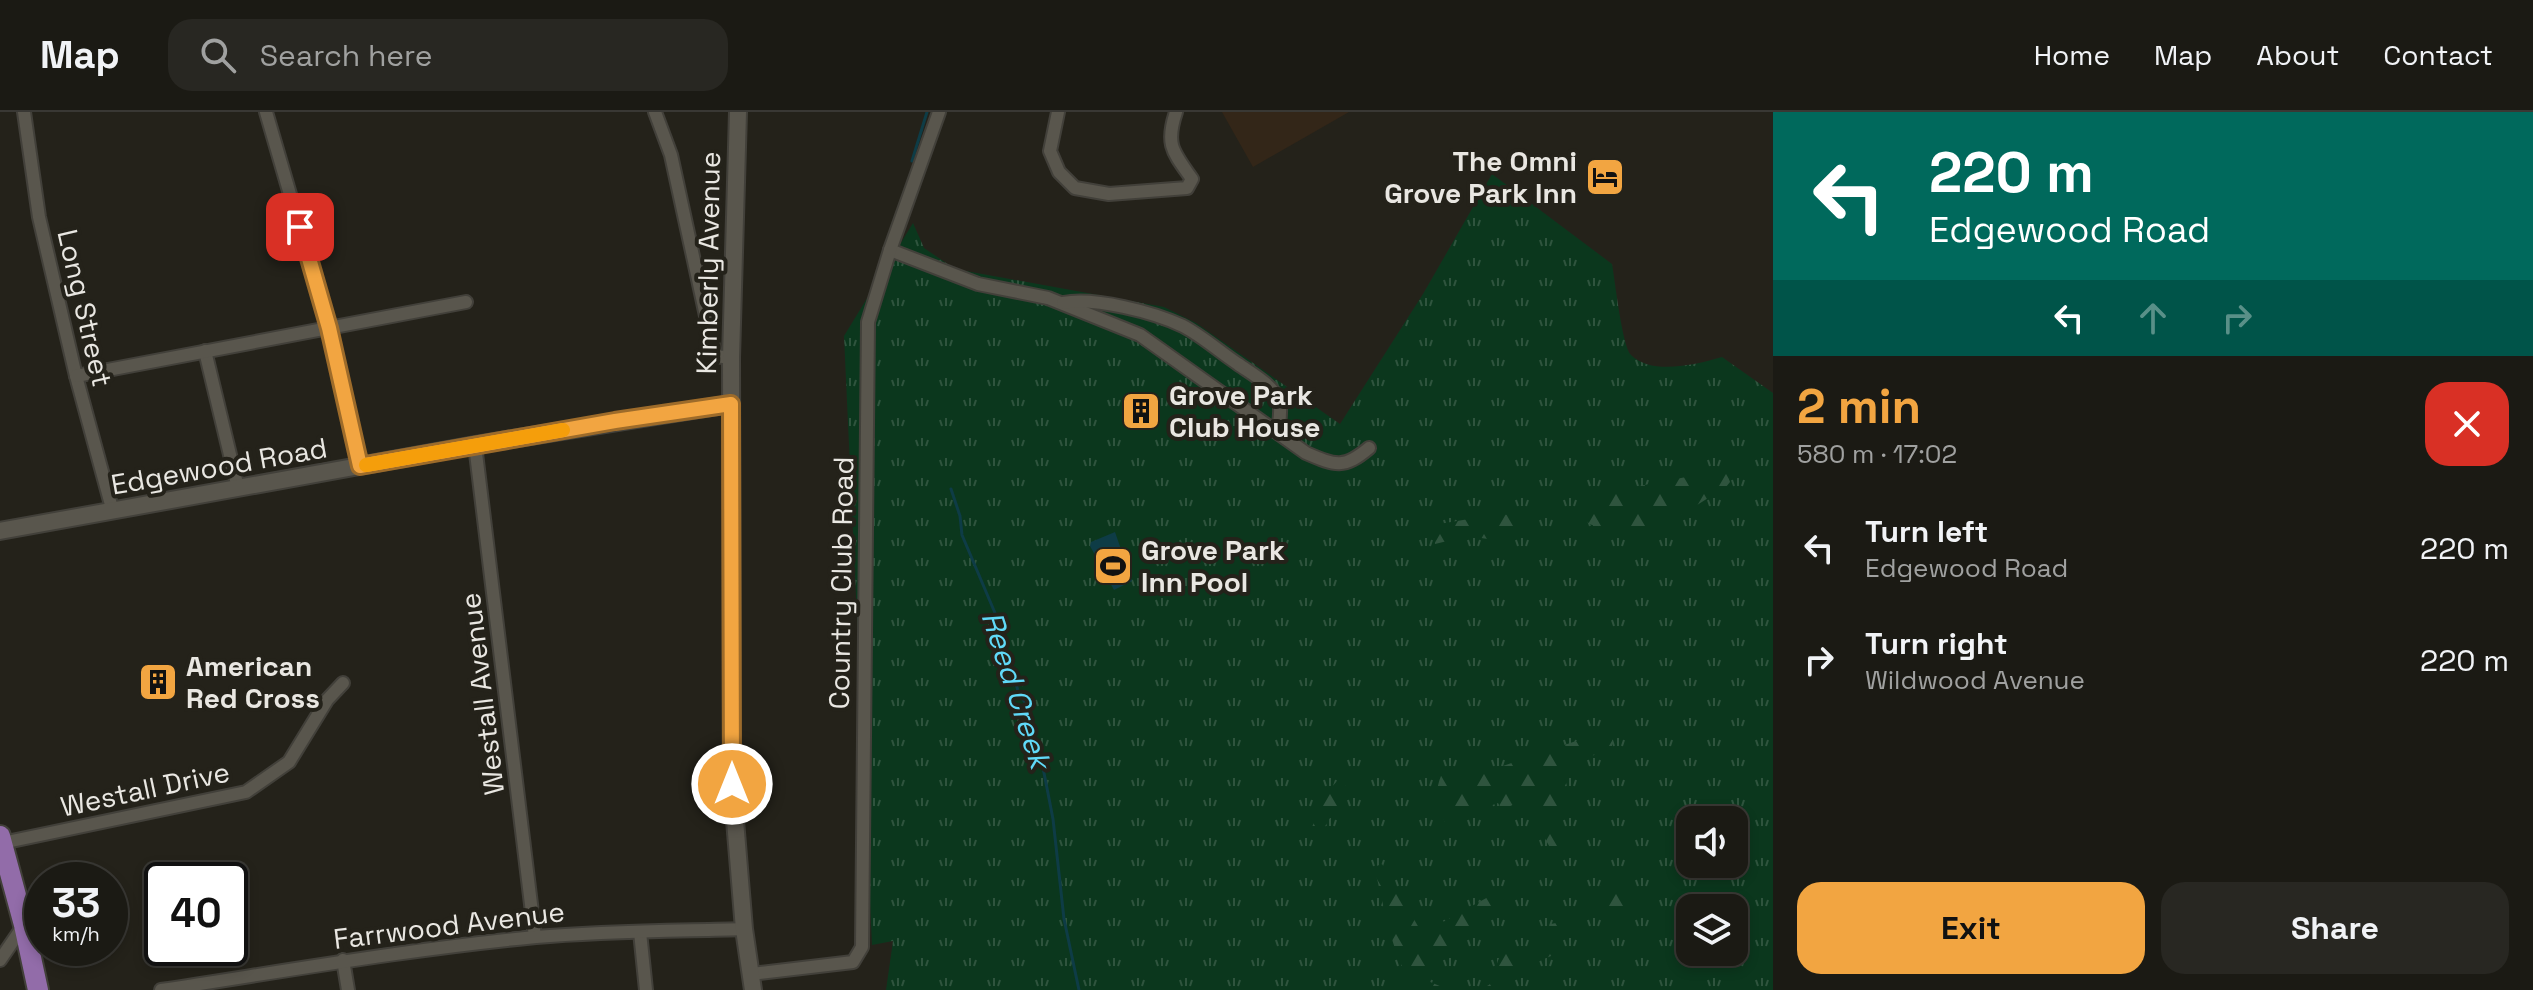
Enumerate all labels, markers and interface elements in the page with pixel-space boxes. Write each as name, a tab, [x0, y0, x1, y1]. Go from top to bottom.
search box	[168, 19, 728, 91]
text: Map	[40, 31, 120, 79]
icon: search	[196, 33, 240, 77]
text: Search here	[260, 36, 433, 75]
text: Home	[2034, 37, 2110, 73]
text: Map	[2154, 37, 2212, 73]
text: About	[2256, 37, 2339, 73]
text: Contact	[2383, 37, 2493, 73]
text: 220 m	[1929, 137, 2094, 208]
place label: The Omni Grove Park Inn	[1384, 143, 1577, 211]
icon: left	[1797, 144, 1901, 248]
street label: Kimberly Avenue	[688, 151, 728, 375]
hotel icon: The Omni Grove Park Inn	[1584, 156, 1626, 198]
pin	[266, 193, 334, 261]
icon: arrive	[278, 205, 322, 249]
text: Edgewood Road	[1929, 207, 2210, 253]
street label: Long Street	[49, 226, 121, 390]
icon: left	[2047, 296, 2091, 340]
icon: ahead	[2131, 296, 2175, 340]
icon: right	[2215, 296, 2259, 340]
text: 2 min	[1797, 376, 1921, 437]
place label: Grove Park Club House	[1169, 377, 1320, 445]
button: close	[2425, 382, 2509, 466]
building icon: Grove Park Club House	[1120, 390, 1162, 432]
street label: Edgewood Road	[108, 429, 330, 503]
text: 580 m · 17:02	[1797, 437, 1957, 471]
street label: Country Club Road	[821, 456, 861, 710]
text: Turn left	[1865, 512, 1988, 551]
icon: left	[1797, 526, 1841, 570]
text: 220 m	[2420, 529, 2509, 568]
place label: Grove Park Inn Pool	[1141, 532, 1285, 600]
sports icon: Grove Park Inn Pool	[1092, 545, 1134, 587]
text: Edgewood Road	[1865, 551, 2068, 585]
street label: Westall Avenue	[452, 591, 512, 797]
water label: Reed Creek	[973, 606, 1061, 776]
text: Turn right	[1865, 624, 2008, 663]
icon: right	[1797, 638, 1841, 682]
text: 220 m	[2420, 641, 2509, 680]
place label: American Red Cross	[186, 648, 320, 716]
building icon: American Red Cross	[137, 661, 179, 703]
text: Wildwood Avenue	[1865, 663, 2085, 697]
position arrow	[690, 742, 774, 826]
street label: Westall Drive	[57, 754, 233, 824]
map controls	[1676, 806, 1748, 966]
button: sound	[1676, 806, 1748, 878]
speed limit sign: 40	[144, 862, 248, 966]
text: 33	[52, 878, 100, 929]
button: Exit	[1797, 882, 2145, 974]
button: Share	[2161, 882, 2509, 974]
street label: Farrwood Avenue	[331, 893, 567, 957]
button: layers	[1676, 894, 1748, 966]
text: km/h	[52, 921, 100, 947]

